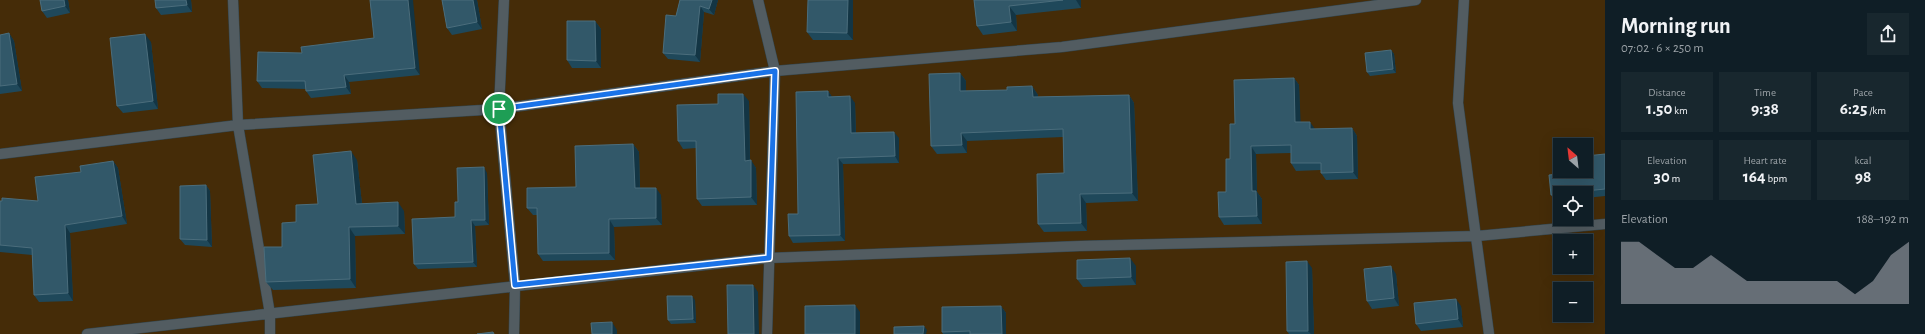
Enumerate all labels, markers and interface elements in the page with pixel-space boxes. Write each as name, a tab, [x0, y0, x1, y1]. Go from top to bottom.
button: share	[1867, 13, 1909, 55]
text: Morning run	[1621, 15, 1731, 37]
text: 07:02 · 6 × 250 m	[1621, 42, 1704, 55]
text: Distance	[1648, 87, 1686, 98]
text: Time	[1754, 87, 1776, 98]
text: Pace	[1853, 87, 1873, 98]
pin	[482, 92, 516, 126]
icon: arrive	[488, 98, 510, 120]
text: 1.50	[1646, 100, 1672, 117]
text: 9:38	[1751, 100, 1779, 117]
text: 6:25	[1840, 100, 1867, 117]
text: km	[1672, 105, 1688, 116]
text: /km	[1867, 105, 1886, 116]
north arrow	[1553, 138, 1593, 178]
map controls	[1553, 138, 1593, 322]
text: Elevation	[1647, 155, 1687, 166]
text: Heart rate	[1743, 155, 1787, 166]
text: kcal	[1855, 155, 1871, 166]
text: 30	[1654, 168, 1670, 185]
text: 164	[1743, 168, 1766, 185]
text: 98	[1855, 168, 1871, 185]
text: m	[1670, 173, 1680, 184]
text: bpm	[1766, 173, 1787, 184]
button: locate	[1553, 186, 1593, 226]
text: Elevation	[1621, 213, 1668, 226]
text: 188–192 m	[1857, 213, 1909, 226]
button: +	[1553, 234, 1593, 274]
button: −	[1553, 282, 1593, 322]

